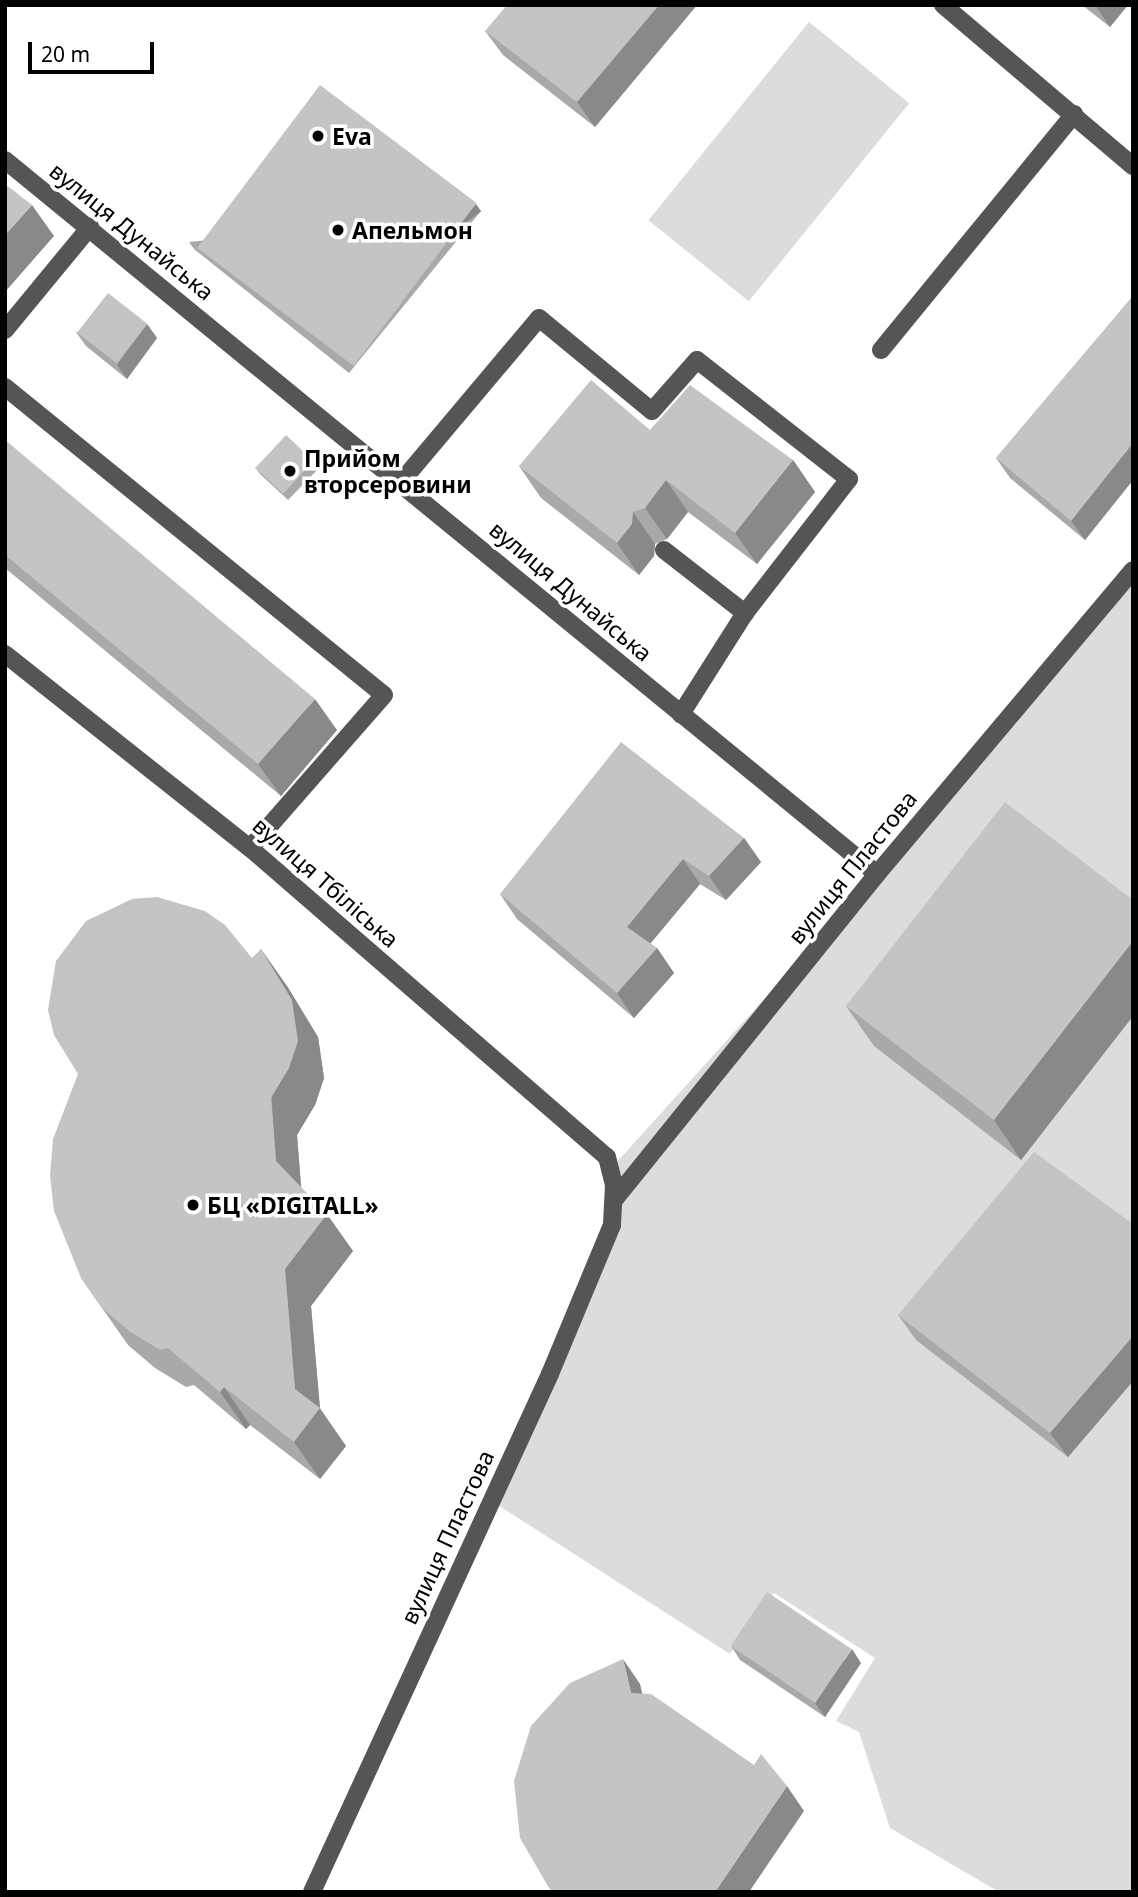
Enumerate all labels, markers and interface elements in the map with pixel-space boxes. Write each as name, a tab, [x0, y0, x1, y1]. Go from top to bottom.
scale bar	[32, 28, 158, 72]
text: 20 m	[41, 40, 90, 68]
place label: Eva	[332, 122, 372, 150]
marker: Eva	[310, 128, 326, 144]
street label: вулиця Дунайська	[44, 156, 220, 306]
place label: Апельмон	[352, 216, 473, 244]
marker: Апельмон	[330, 222, 346, 238]
place label: Прийом вторсеровини	[304, 444, 472, 498]
marker: Прийом вторсеровини	[282, 463, 298, 479]
street label: вулиця Дунайська	[484, 515, 658, 667]
street label: вулиця Пластова	[782, 785, 922, 949]
street label: вулиця Тбіліська	[247, 811, 405, 953]
place label: БЦ «DIGITALL»	[207, 1191, 379, 1219]
marker: БЦ «DIGITALL»	[185, 1197, 201, 1213]
street label: вулиця Пластова	[395, 1446, 499, 1628]

